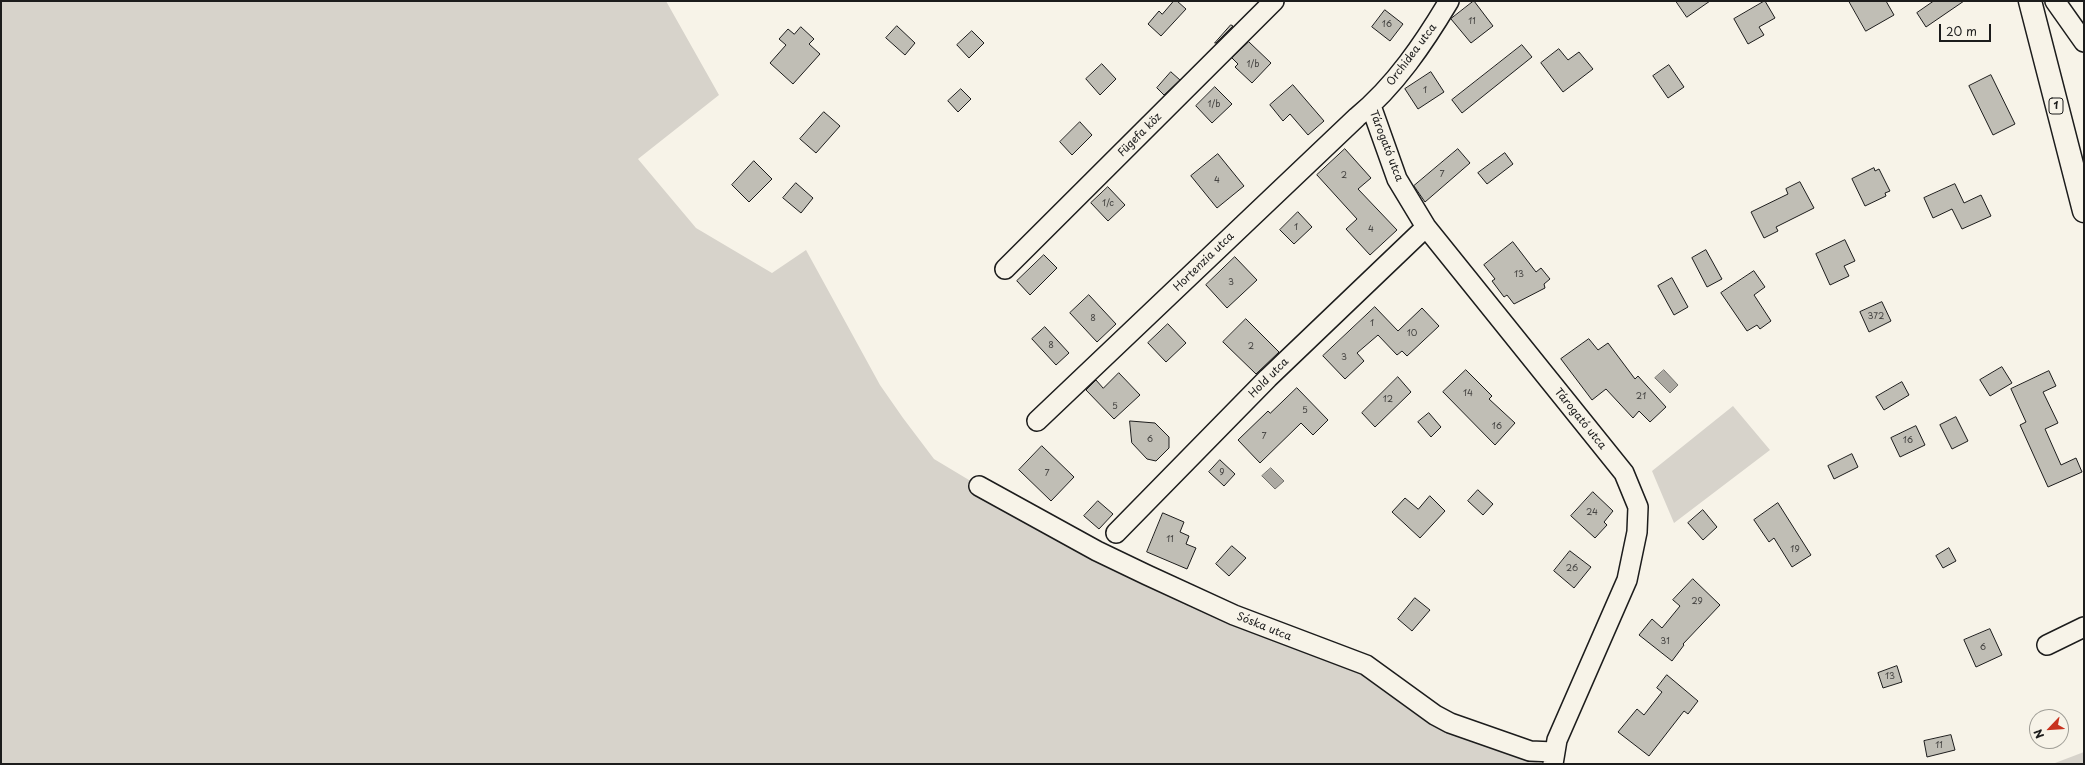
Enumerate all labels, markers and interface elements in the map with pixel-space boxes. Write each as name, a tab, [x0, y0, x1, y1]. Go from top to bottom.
scale bar	[1941, 16, 1993, 42]
house number: 11	[1468, 17, 1476, 27]
house number: 16	[1382, 20, 1392, 30]
street label: Orchidea utca	[1384, 21, 1440, 89]
text: 20 m	[1946, 22, 1977, 40]
house number: 1/b	[1247, 60, 1259, 70]
house number: 1	[1423, 86, 1427, 96]
road number: 1	[2049, 98, 2063, 114]
house number: 1/b	[1208, 100, 1220, 110]
street label: Tárogató utca	[1366, 109, 1406, 183]
street label: Fügefa köz	[1115, 110, 1165, 160]
house number: 7	[1439, 170, 1445, 180]
house number: 2	[1341, 171, 1347, 181]
house number: 4	[1214, 176, 1220, 186]
house number: 1/c	[1102, 199, 1114, 209]
house number: 1	[1294, 223, 1298, 233]
house number: 4	[1368, 225, 1374, 235]
street label: Hortenzia utca	[1171, 230, 1237, 294]
house number: 13	[1514, 270, 1524, 280]
house number: 3	[1228, 278, 1234, 288]
house number: 372	[1868, 312, 1884, 322]
house number: 8	[1090, 314, 1096, 324]
house number: 1	[1370, 319, 1374, 329]
house number: 10	[1407, 329, 1417, 339]
house number: 8	[1048, 341, 1054, 351]
house number: 2	[1248, 342, 1254, 352]
house number: 3	[1341, 353, 1347, 363]
street label: Hold utca	[1246, 355, 1292, 401]
street label: Tárogató utca	[1551, 386, 1609, 452]
house number: 14	[1463, 389, 1473, 399]
house number: 21	[1636, 392, 1646, 402]
house number: 12	[1383, 395, 1393, 405]
house number: 5	[1112, 402, 1118, 412]
house number: 5	[1302, 406, 1308, 416]
house number: 16	[1492, 422, 1502, 432]
house number: 7	[1261, 432, 1267, 442]
house number: 6	[1147, 435, 1153, 445]
house number: 16	[1903, 436, 1913, 446]
house number: 9	[1219, 468, 1225, 478]
house number: 7	[1044, 469, 1050, 479]
house number: 24	[1586, 508, 1598, 518]
house number: 11	[1166, 535, 1174, 545]
house number: 19	[1790, 545, 1800, 555]
house number: 26	[1566, 564, 1578, 574]
house number: 29	[1691, 597, 1703, 607]
street label: Sóska utca	[1235, 610, 1293, 644]
house number: 31	[1660, 637, 1670, 647]
house number: 6	[1980, 643, 1986, 653]
house number: 13	[1885, 672, 1895, 682]
north arrow	[2029, 709, 2069, 749]
text: N	[2029, 726, 2048, 741]
house number: 11	[1935, 741, 1943, 751]

